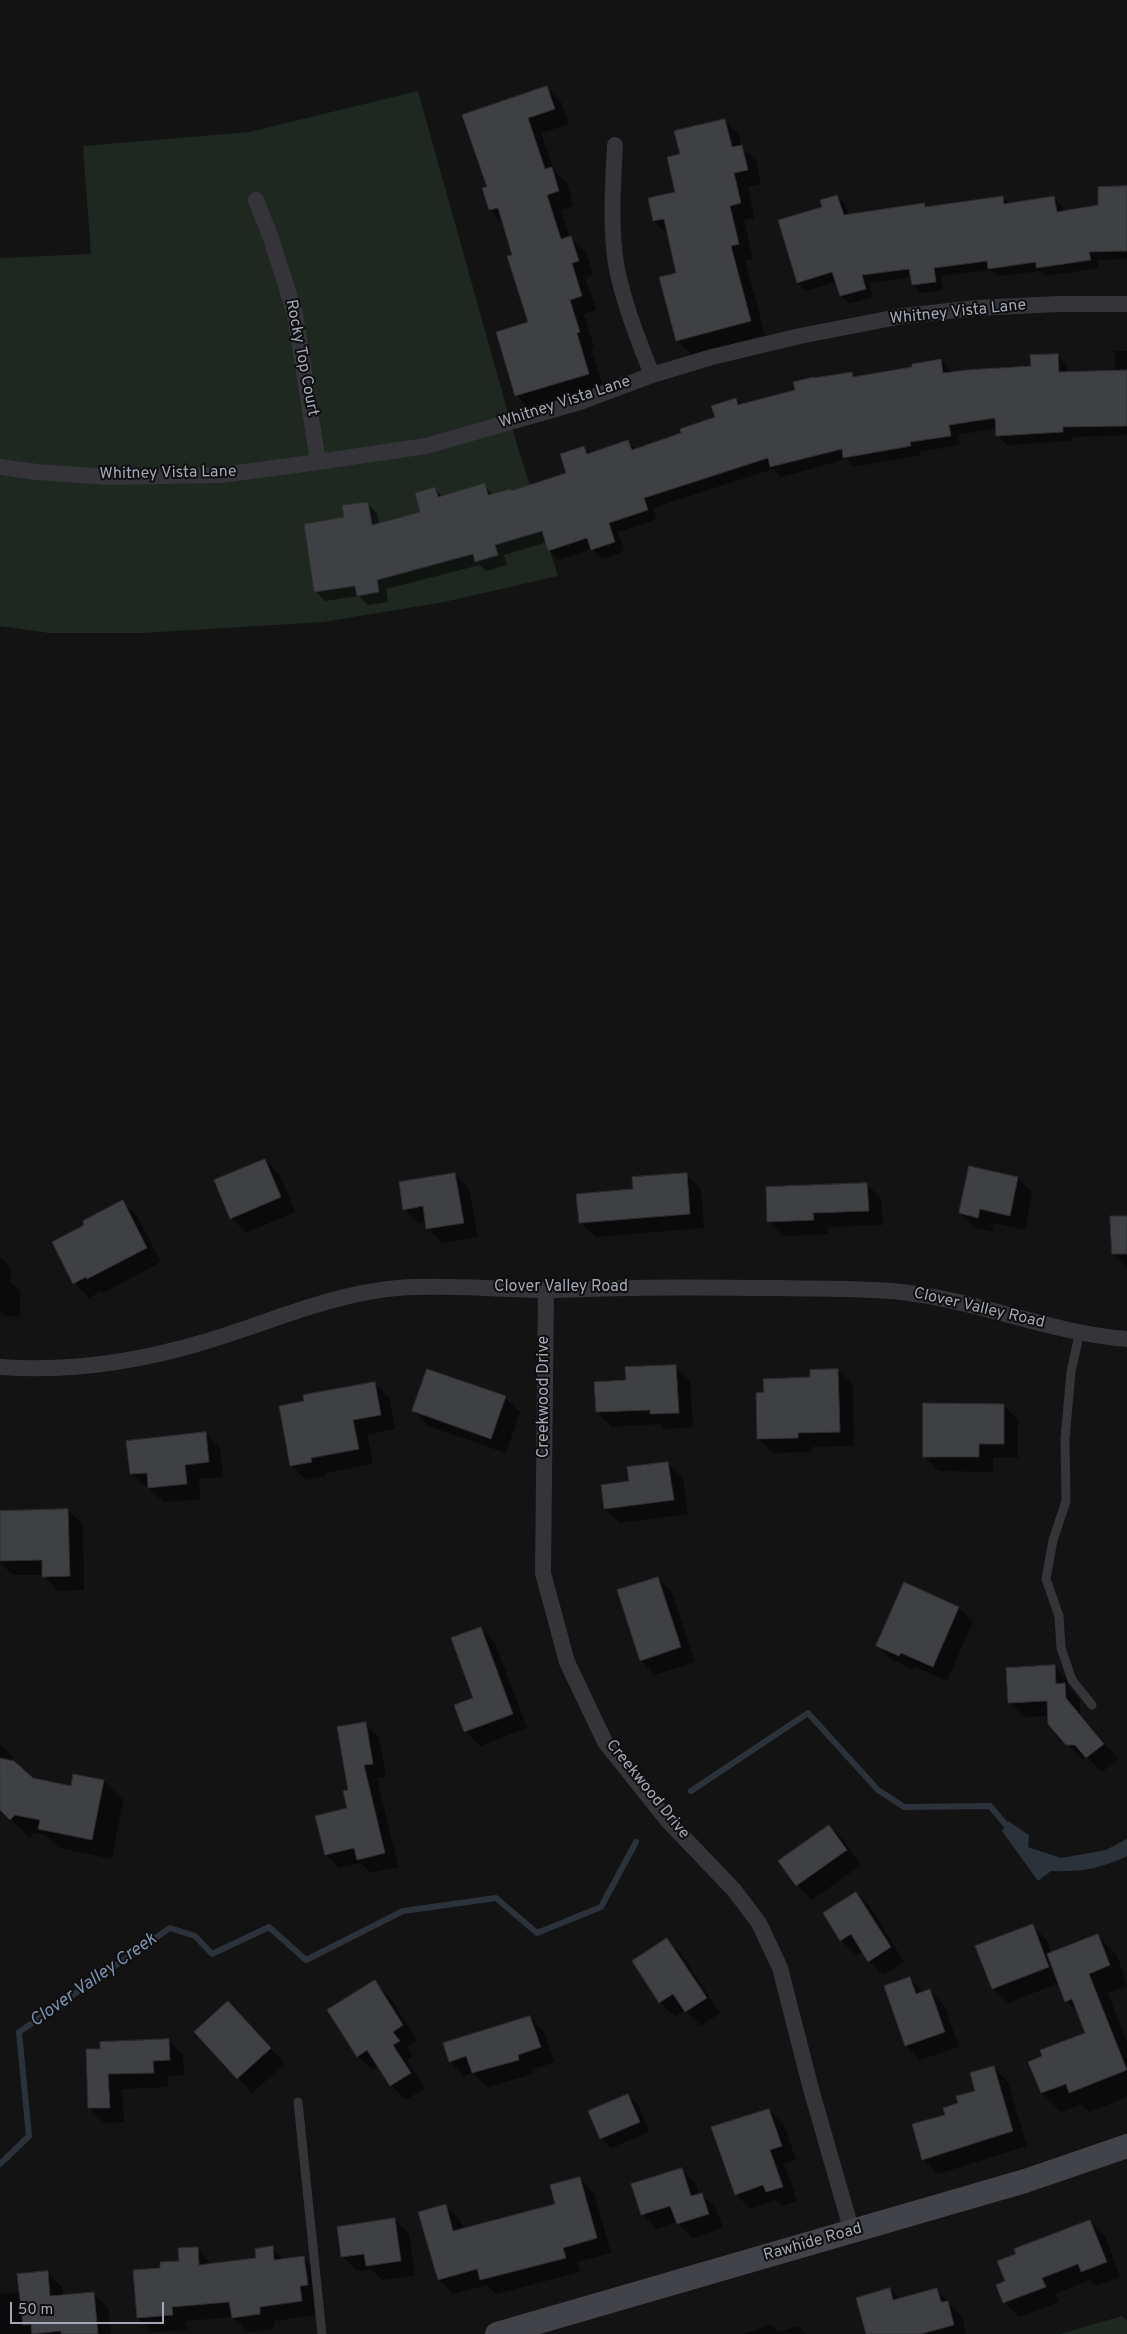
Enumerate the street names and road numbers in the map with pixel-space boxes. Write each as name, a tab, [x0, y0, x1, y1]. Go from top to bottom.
street label: Whitney Vista Lane	[889, 296, 1027, 330]
street label: Rocky Top Court	[280, 298, 322, 418]
street label: Whitney Vista Lane	[497, 373, 633, 433]
street label: Whitney Vista Lane	[99, 463, 237, 485]
street label: Clover Valley Road	[494, 1278, 628, 1298]
street label: Clover Valley Road	[912, 1285, 1046, 1333]
street label: Creekwood Drive	[535, 1336, 555, 1458]
street label: Creekwood Drive	[601, 1736, 693, 1844]
street label: Rawhide Road	[761, 2220, 865, 2266]

